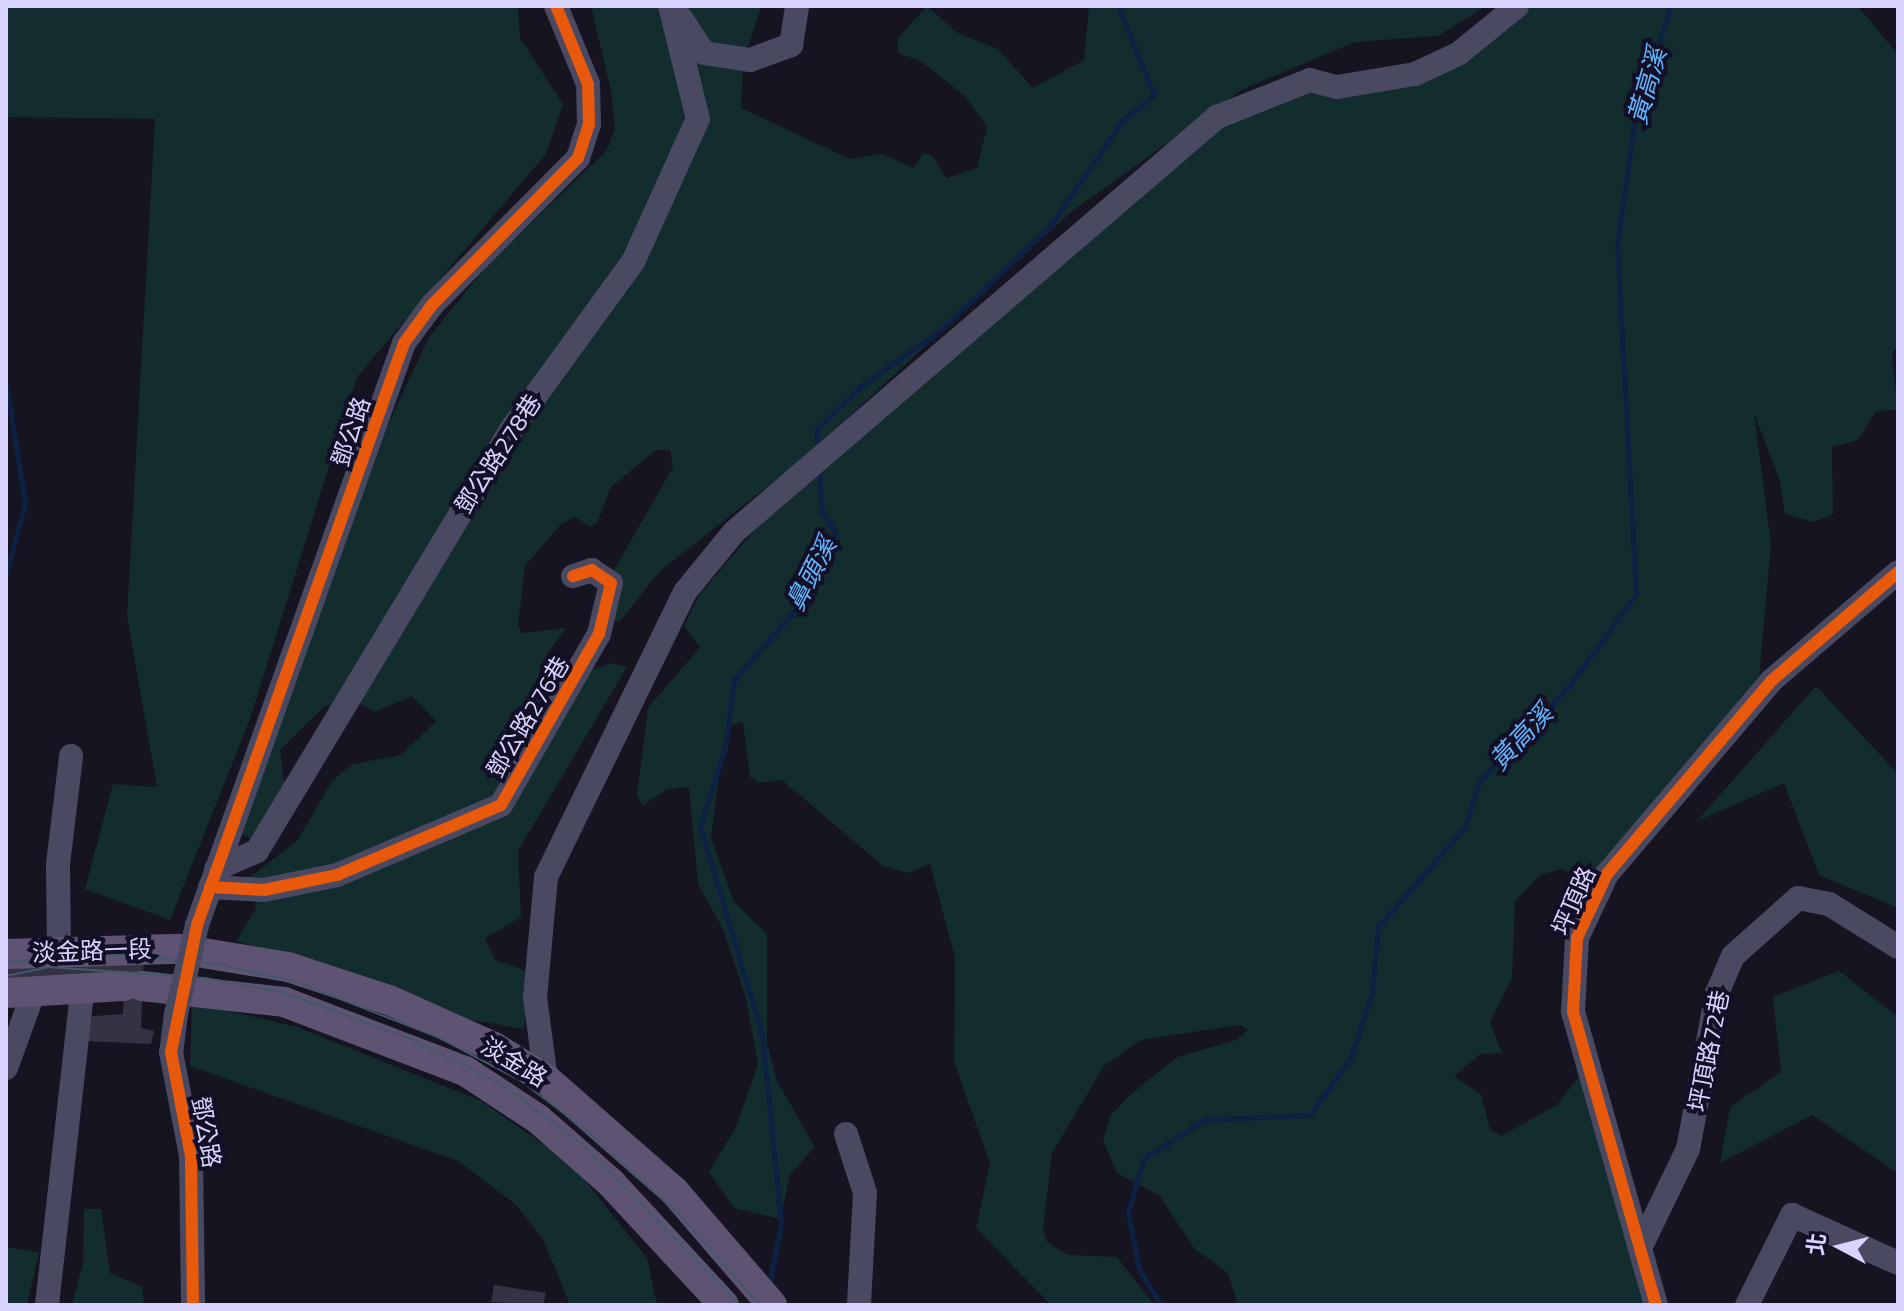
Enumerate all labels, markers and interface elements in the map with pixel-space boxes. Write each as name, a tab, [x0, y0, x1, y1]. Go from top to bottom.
water label: 黃高溪	[1621, 44, 1673, 128]
street label: 鄧公路278巷	[449, 389, 547, 519]
street label: 鄧公路	[326, 393, 376, 471]
water label: 鼻頭溪	[779, 532, 843, 616]
street label: 鄧公路276巷	[481, 651, 575, 783]
water label: 黃高溪	[1483, 698, 1559, 776]
street label: 坪頂路	[1546, 862, 1602, 940]
street label: 淡金路一段	[32, 935, 152, 967]
street label: 坪頂路72巷	[1683, 988, 1735, 1114]
street label: 淡金路	[476, 1031, 552, 1093]
street label: 鄧公路	[186, 1094, 226, 1170]
north arrow	[1800, 1207, 1880, 1287]
text: 北	[1798, 1231, 1834, 1257]

